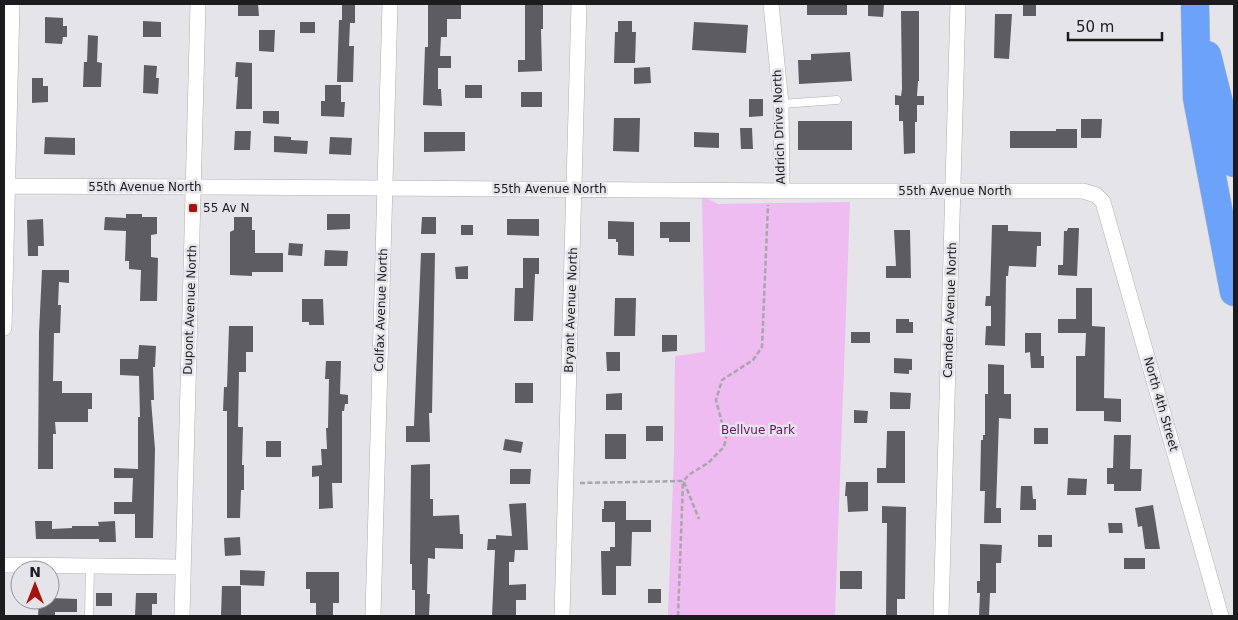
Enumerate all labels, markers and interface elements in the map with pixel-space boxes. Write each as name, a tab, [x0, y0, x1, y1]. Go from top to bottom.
scale bar	[1068, 10, 1162, 42]
text: 50 m	[1076, 18, 1114, 36]
street label: Aldrich Drive North	[770, 69, 788, 185]
street label: 55th Avenue North	[88, 180, 202, 194]
street label: 55th Avenue North	[493, 182, 607, 196]
street label: 55th Avenue North	[898, 184, 1012, 198]
place label: 55 Av N	[203, 201, 249, 215]
marker: 55 Av N	[187, 202, 199, 214]
street label: Camden Avenue North	[941, 242, 959, 378]
street label: Dupont Avenue North	[181, 245, 199, 375]
street label: Bryant Avenue North	[562, 247, 580, 373]
street label: Colfax Avenue North	[372, 248, 390, 372]
street label: North 4th Street	[1141, 355, 1181, 453]
park label: Bellvue Park	[721, 423, 795, 437]
north arrow	[10, 560, 60, 610]
text: N	[29, 564, 41, 580]

